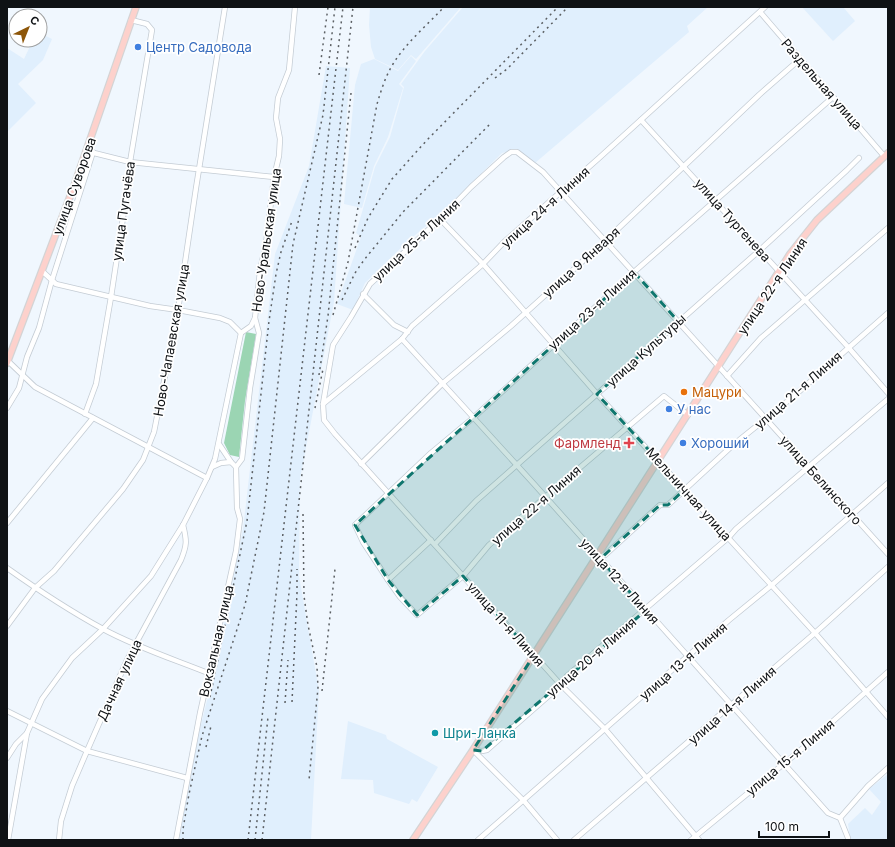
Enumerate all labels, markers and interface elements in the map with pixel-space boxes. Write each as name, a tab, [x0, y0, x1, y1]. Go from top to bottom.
north arrow	[8, 8, 48, 48]
text: С	[27, 13, 43, 29]
street label: Раздельная улица	[778, 35, 866, 133]
place label: Центр Садовода	[146, 39, 252, 55]
marker: Центр Садовода	[133, 42, 143, 52]
street label: улица Суворова	[49, 135, 99, 237]
street label: улица Пугачёва	[108, 160, 138, 262]
street label: улица 24-я Линия	[497, 163, 593, 251]
street label: Ново-Уральская улица	[248, 167, 284, 313]
street label: улица Тургенева	[691, 175, 775, 265]
street label: улица 25-я Линия	[369, 196, 463, 284]
street label: улица 9 Января	[539, 223, 623, 301]
street label: улица 22-я Линия	[734, 235, 810, 337]
street label: Ново-Чапаевская улица	[150, 263, 192, 417]
street label: улица 23-я Линия	[545, 265, 639, 353]
street label: улица Культуры	[603, 310, 689, 390]
street label: улица 21-я Линия	[751, 348, 845, 432]
place label: Мацури	[692, 384, 742, 400]
marker: Мацури	[679, 387, 689, 397]
place label: У нас	[677, 401, 711, 417]
marker: У нас	[664, 404, 674, 414]
street label: улица Белинского	[777, 432, 865, 528]
place label: Фармленд	[554, 435, 621, 451]
place label: Хороший	[691, 435, 749, 451]
marker: Фармленд	[624, 438, 634, 448]
marker: Хороший	[678, 438, 688, 448]
street label: Мельничная улица	[643, 444, 735, 544]
street label: улица 22-я Линия	[488, 462, 584, 548]
street label: улица 12-я Линия	[577, 535, 663, 627]
street label: улица 11-я Линия	[464, 579, 548, 669]
street label: Вокзальная улица	[195, 584, 237, 698]
street label: улица 20-я Линия	[543, 614, 639, 700]
street label: улица 13-я Линия	[636, 619, 730, 703]
street label: Дачная улица	[93, 637, 145, 723]
street label: улица 14-я Линия	[685, 663, 779, 747]
street label: улица 15-я Линия	[742, 715, 838, 799]
place label: Шри-Ланка	[443, 725, 516, 741]
marker: Шри-Ланка	[430, 728, 440, 738]
scale bar	[759, 813, 829, 839]
text: 100 m	[765, 819, 799, 834]

